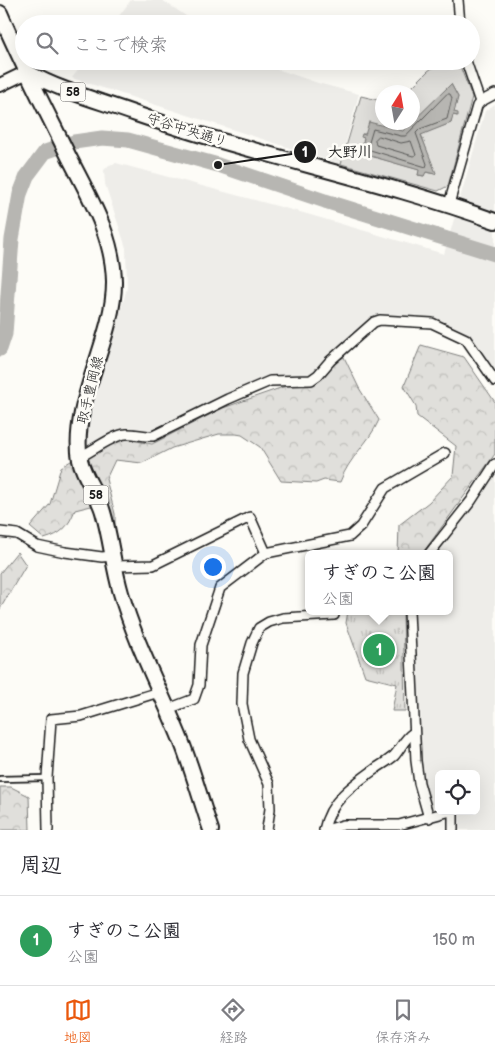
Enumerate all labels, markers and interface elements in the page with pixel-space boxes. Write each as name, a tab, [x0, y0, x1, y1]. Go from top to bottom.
search box	[15, 15, 480, 70]
icon: search	[33, 29, 61, 57]
text: ここで検索	[73, 34, 168, 57]
road number: 58	[60, 82, 86, 101]
north arrow	[375, 85, 420, 130]
street label: 守谷中央通り	[144, 110, 230, 150]
callout: 大野川	[293, 137, 383, 167]
text: 1	[302, 143, 308, 162]
text: 大野川	[327, 143, 373, 162]
street label: 取手豊岡線	[73, 354, 107, 426]
road number: 58	[84, 486, 108, 504]
popup	[305, 550, 453, 615]
your location	[200, 554, 226, 580]
text: すぎのこ公園	[322, 562, 436, 585]
text: 公園	[322, 590, 354, 609]
pin: 1	[363, 631, 395, 669]
map controls	[435, 770, 480, 815]
button: locate	[435, 770, 480, 815]
text: 周辺	[20, 853, 62, 878]
text: すぎのこ公園	[67, 920, 181, 943]
text: 1	[33, 931, 39, 950]
text: 150 m	[433, 931, 475, 950]
text: 公園	[67, 948, 99, 967]
tab: 地図	[64, 996, 92, 1046]
tab: 経路	[219, 996, 247, 1046]
tab: 保存済み	[375, 996, 431, 1046]

